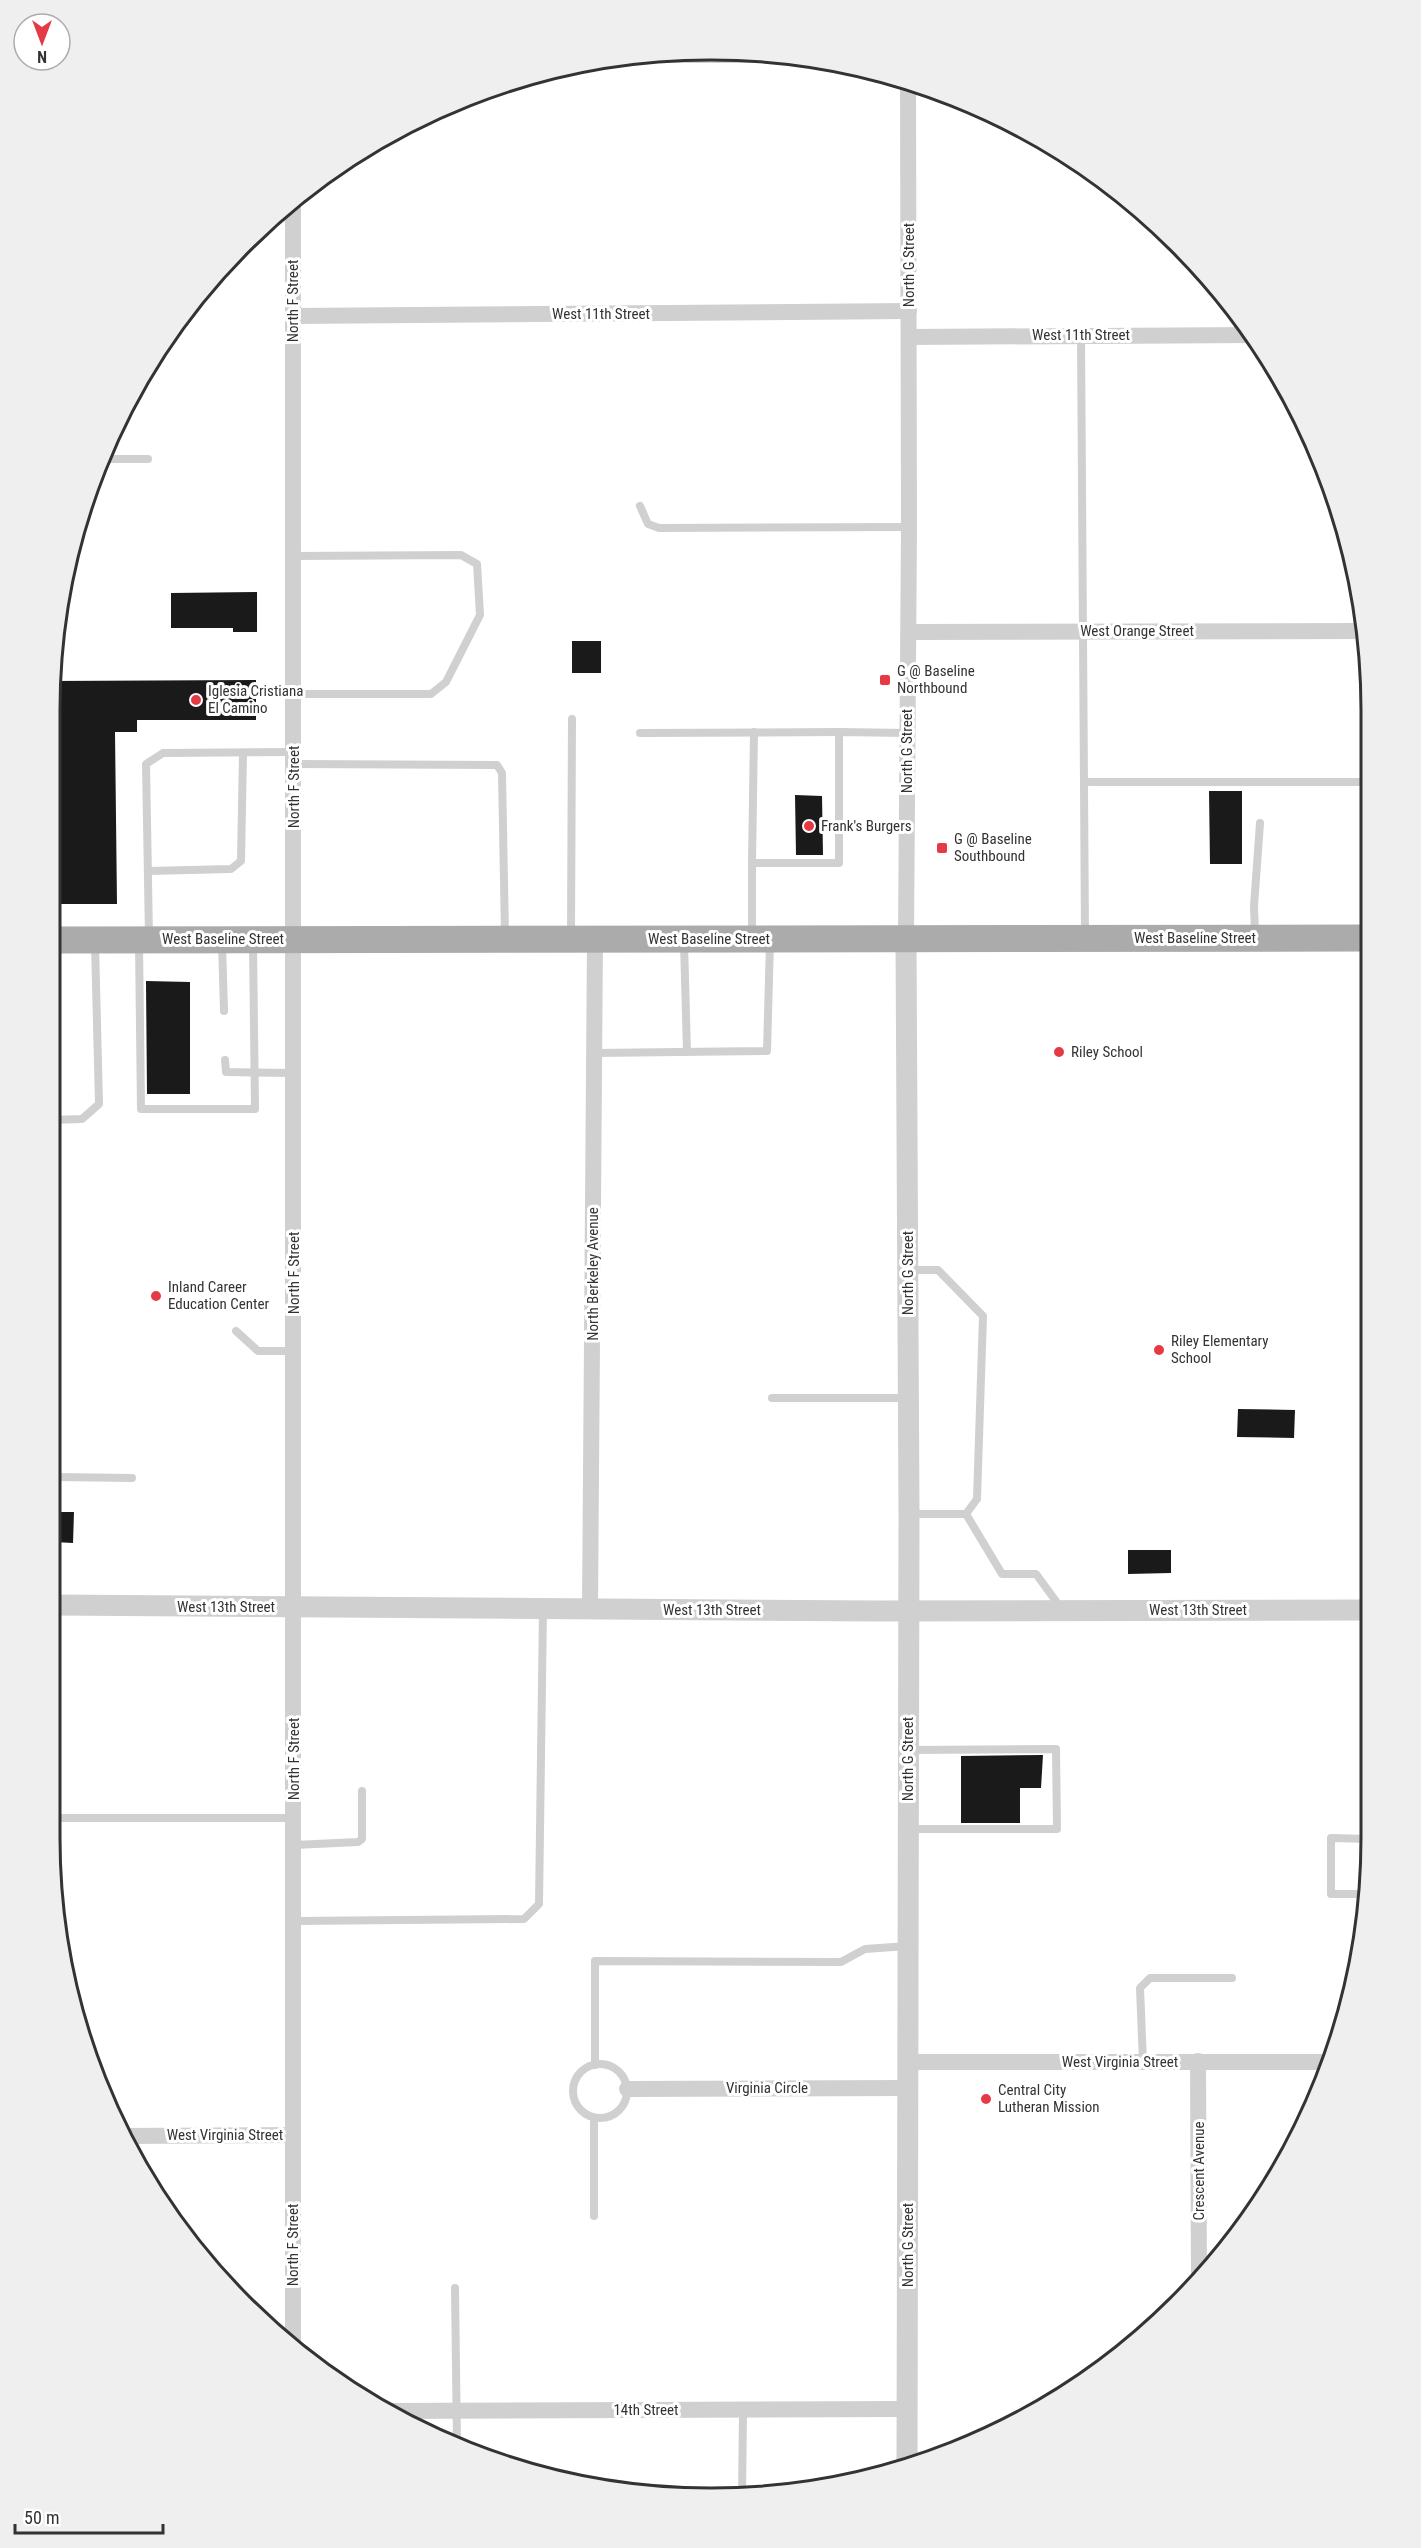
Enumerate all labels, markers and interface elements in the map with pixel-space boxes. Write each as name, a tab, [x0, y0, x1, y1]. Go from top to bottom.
north arrow	[12, 12, 72, 72]
text: N	[37, 47, 47, 66]
street label: North G Street	[900, 223, 918, 307]
street label: North F Street	[284, 260, 302, 342]
street label: West 11th Street	[552, 305, 650, 323]
street label: West 11th Street	[1032, 326, 1130, 344]
street label: West Orange Street	[1080, 622, 1194, 640]
place label: G @ Baseline Northbound	[897, 662, 975, 697]
marker: G @ Baseline Northbound	[878, 673, 892, 687]
place label: Iglesia Cristiana El Camino	[208, 682, 303, 717]
marker: Iglesia Cristiana El Camino	[189, 693, 203, 707]
street label: North G Street	[898, 709, 916, 793]
street label: North F Street	[285, 746, 303, 828]
place label: Frank's Burgers	[821, 817, 912, 835]
marker: Frank's Burgers	[802, 819, 816, 833]
place label: G @ Baseline Southbound	[954, 830, 1032, 865]
marker: G @ Baseline Southbound	[935, 841, 949, 855]
street label: West Baseline Street	[1134, 929, 1256, 947]
street label: West Baseline Street	[162, 930, 284, 948]
street label: West Baseline Street	[648, 930, 770, 948]
place label: Riley School	[1071, 1043, 1143, 1061]
marker: Riley School	[1052, 1045, 1066, 1059]
street label: North Berkeley Avenue	[584, 1207, 602, 1341]
street label: North G Street	[899, 1231, 917, 1315]
street label: North F Street	[285, 1232, 303, 1314]
place label: Inland Career Education Center	[168, 1278, 270, 1313]
marker: Inland Career Education Center	[149, 1289, 163, 1303]
place label: Riley Elementary School	[1171, 1332, 1269, 1367]
marker: Riley Elementary School	[1152, 1343, 1166, 1357]
street label: West 13th Street	[177, 1598, 275, 1616]
street label: West 13th Street	[663, 1601, 761, 1619]
street label: West 13th Street	[1149, 1601, 1247, 1619]
street label: North G Street	[899, 1717, 917, 1801]
street label: North F Street	[285, 1718, 303, 1800]
street label: West Virginia Street	[1062, 2053, 1178, 2071]
street label: Virginia Circle	[726, 2079, 808, 2097]
place label: Central City Lutheran Mission	[998, 2081, 1100, 2116]
marker: Central City Lutheran Mission	[979, 2092, 993, 2106]
street label: Crescent Avenue	[1190, 2121, 1208, 2221]
street label: West Virginia Street	[167, 2126, 283, 2144]
street label: North G Street	[899, 2203, 917, 2287]
street label: North F Street	[284, 2204, 302, 2286]
street label: 14th Street	[613, 2401, 679, 2419]
scale bar	[15, 2497, 164, 2535]
text: 50 m	[24, 2507, 59, 2528]

